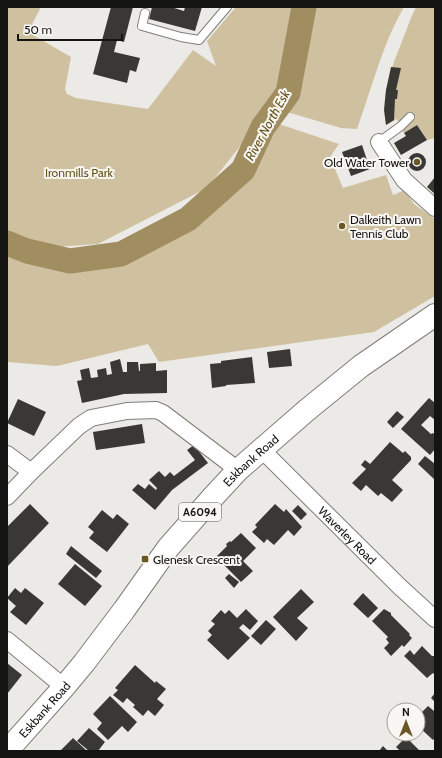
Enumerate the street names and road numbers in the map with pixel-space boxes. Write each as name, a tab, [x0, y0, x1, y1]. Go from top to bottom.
street label: Eskbank Road	[219, 431, 281, 489]
road number: A6094	[179, 503, 221, 521]
street label: Waverley Road	[315, 503, 380, 567]
street label: Eskbank Road	[15, 678, 73, 740]

